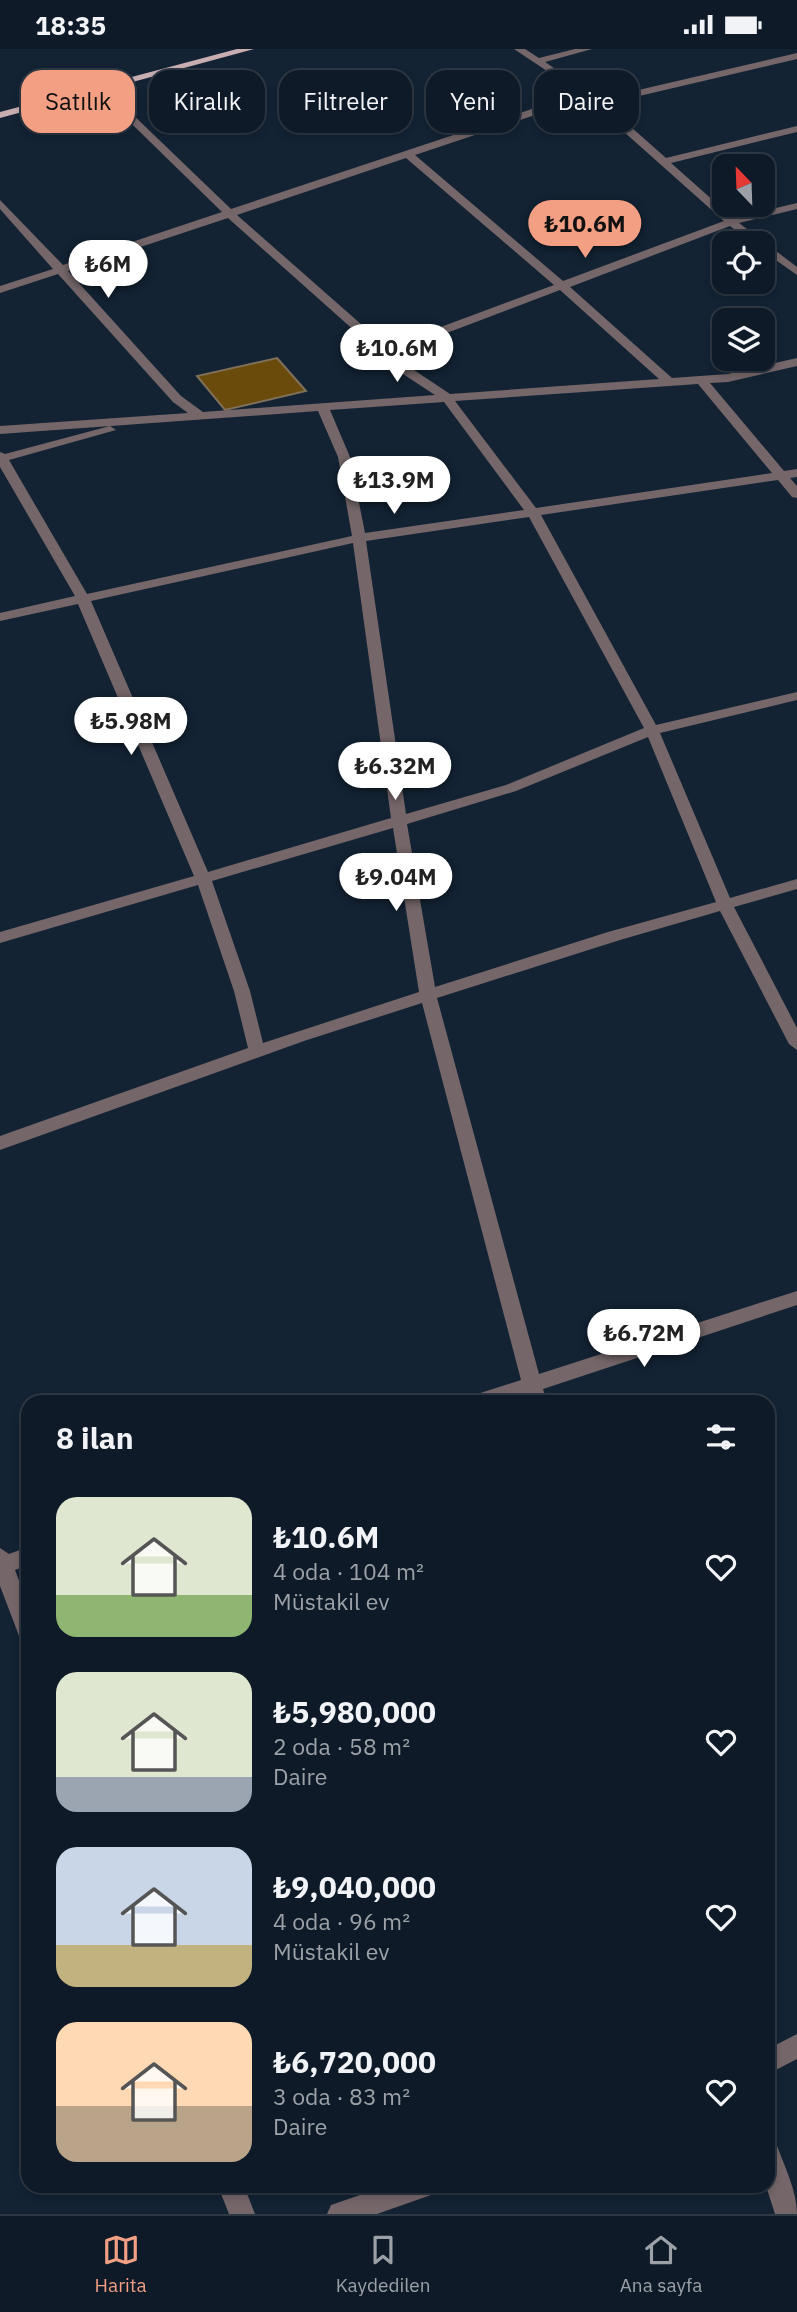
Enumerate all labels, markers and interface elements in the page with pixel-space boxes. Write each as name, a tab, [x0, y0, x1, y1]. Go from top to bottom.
text: 18:35	[35, 8, 106, 42]
chip: Satılık	[21, 70, 135, 133]
chip: Kiralık	[149, 70, 265, 133]
chip: Filtreler	[279, 70, 412, 133]
chip: Yeni	[426, 70, 520, 133]
chip: Daire	[534, 70, 639, 133]
north arrow	[712, 154, 775, 217]
map controls	[712, 154, 775, 371]
pin: ₺10.6M	[528, 201, 642, 260]
text: ₺10.6M	[544, 208, 626, 238]
button: locate	[712, 231, 775, 294]
pin: ₺6M	[74, 240, 142, 300]
text: ₺6M	[85, 248, 131, 278]
button: layers	[712, 308, 775, 371]
pin: ₺10.6M	[340, 325, 454, 384]
text: ₺10.6M	[356, 332, 438, 362]
pin: ₺13.9M	[337, 456, 451, 516]
text: ₺13.9M	[353, 464, 435, 494]
pin: ₺5.98M	[74, 697, 188, 757]
text: ₺5.98M	[90, 705, 172, 735]
pin: ₺6.32M	[338, 743, 452, 802]
text: ₺6.32M	[354, 750, 436, 780]
pin: ₺9.04M	[339, 853, 453, 913]
text: ₺9.04M	[355, 861, 437, 891]
pin: ₺6.72M	[587, 1309, 701, 1369]
text: ₺6.72M	[603, 1317, 685, 1347]
text: 8 ilan	[56, 1418, 134, 1457]
icon: filters	[702, 1418, 740, 1456]
text: ₺10.6M	[273, 1517, 379, 1556]
icon: home	[112, 1525, 196, 1609]
icon: heart	[702, 1548, 740, 1586]
text: 4 oda · 104 m²	[273, 1556, 424, 1586]
text: Müstakil ev	[273, 1586, 389, 1616]
text: ₺5,980,000	[273, 1692, 436, 1731]
icon: home	[112, 1700, 196, 1784]
icon: heart	[702, 1723, 740, 1761]
text: 2 oda · 58 m²	[273, 1731, 410, 1761]
text: Daire	[273, 1761, 327, 1791]
text: ₺9,040,000	[273, 1867, 436, 1906]
icon: home	[112, 1875, 196, 1959]
icon: heart	[702, 1898, 740, 1936]
text: 4 oda · 96 m²	[273, 1906, 410, 1936]
text: Müstakil ev	[273, 1936, 389, 1966]
text: ₺6,720,000	[273, 2042, 436, 2081]
icon: home	[112, 2050, 196, 2134]
icon: heart	[702, 2073, 740, 2111]
text: 3 oda · 83 m²	[273, 2081, 410, 2111]
text: Daire	[273, 2111, 327, 2141]
tab: Harita	[95, 2231, 147, 2297]
tab: Kaydedilen	[336, 2231, 431, 2297]
tab: Ana sayfa	[620, 2231, 702, 2297]

